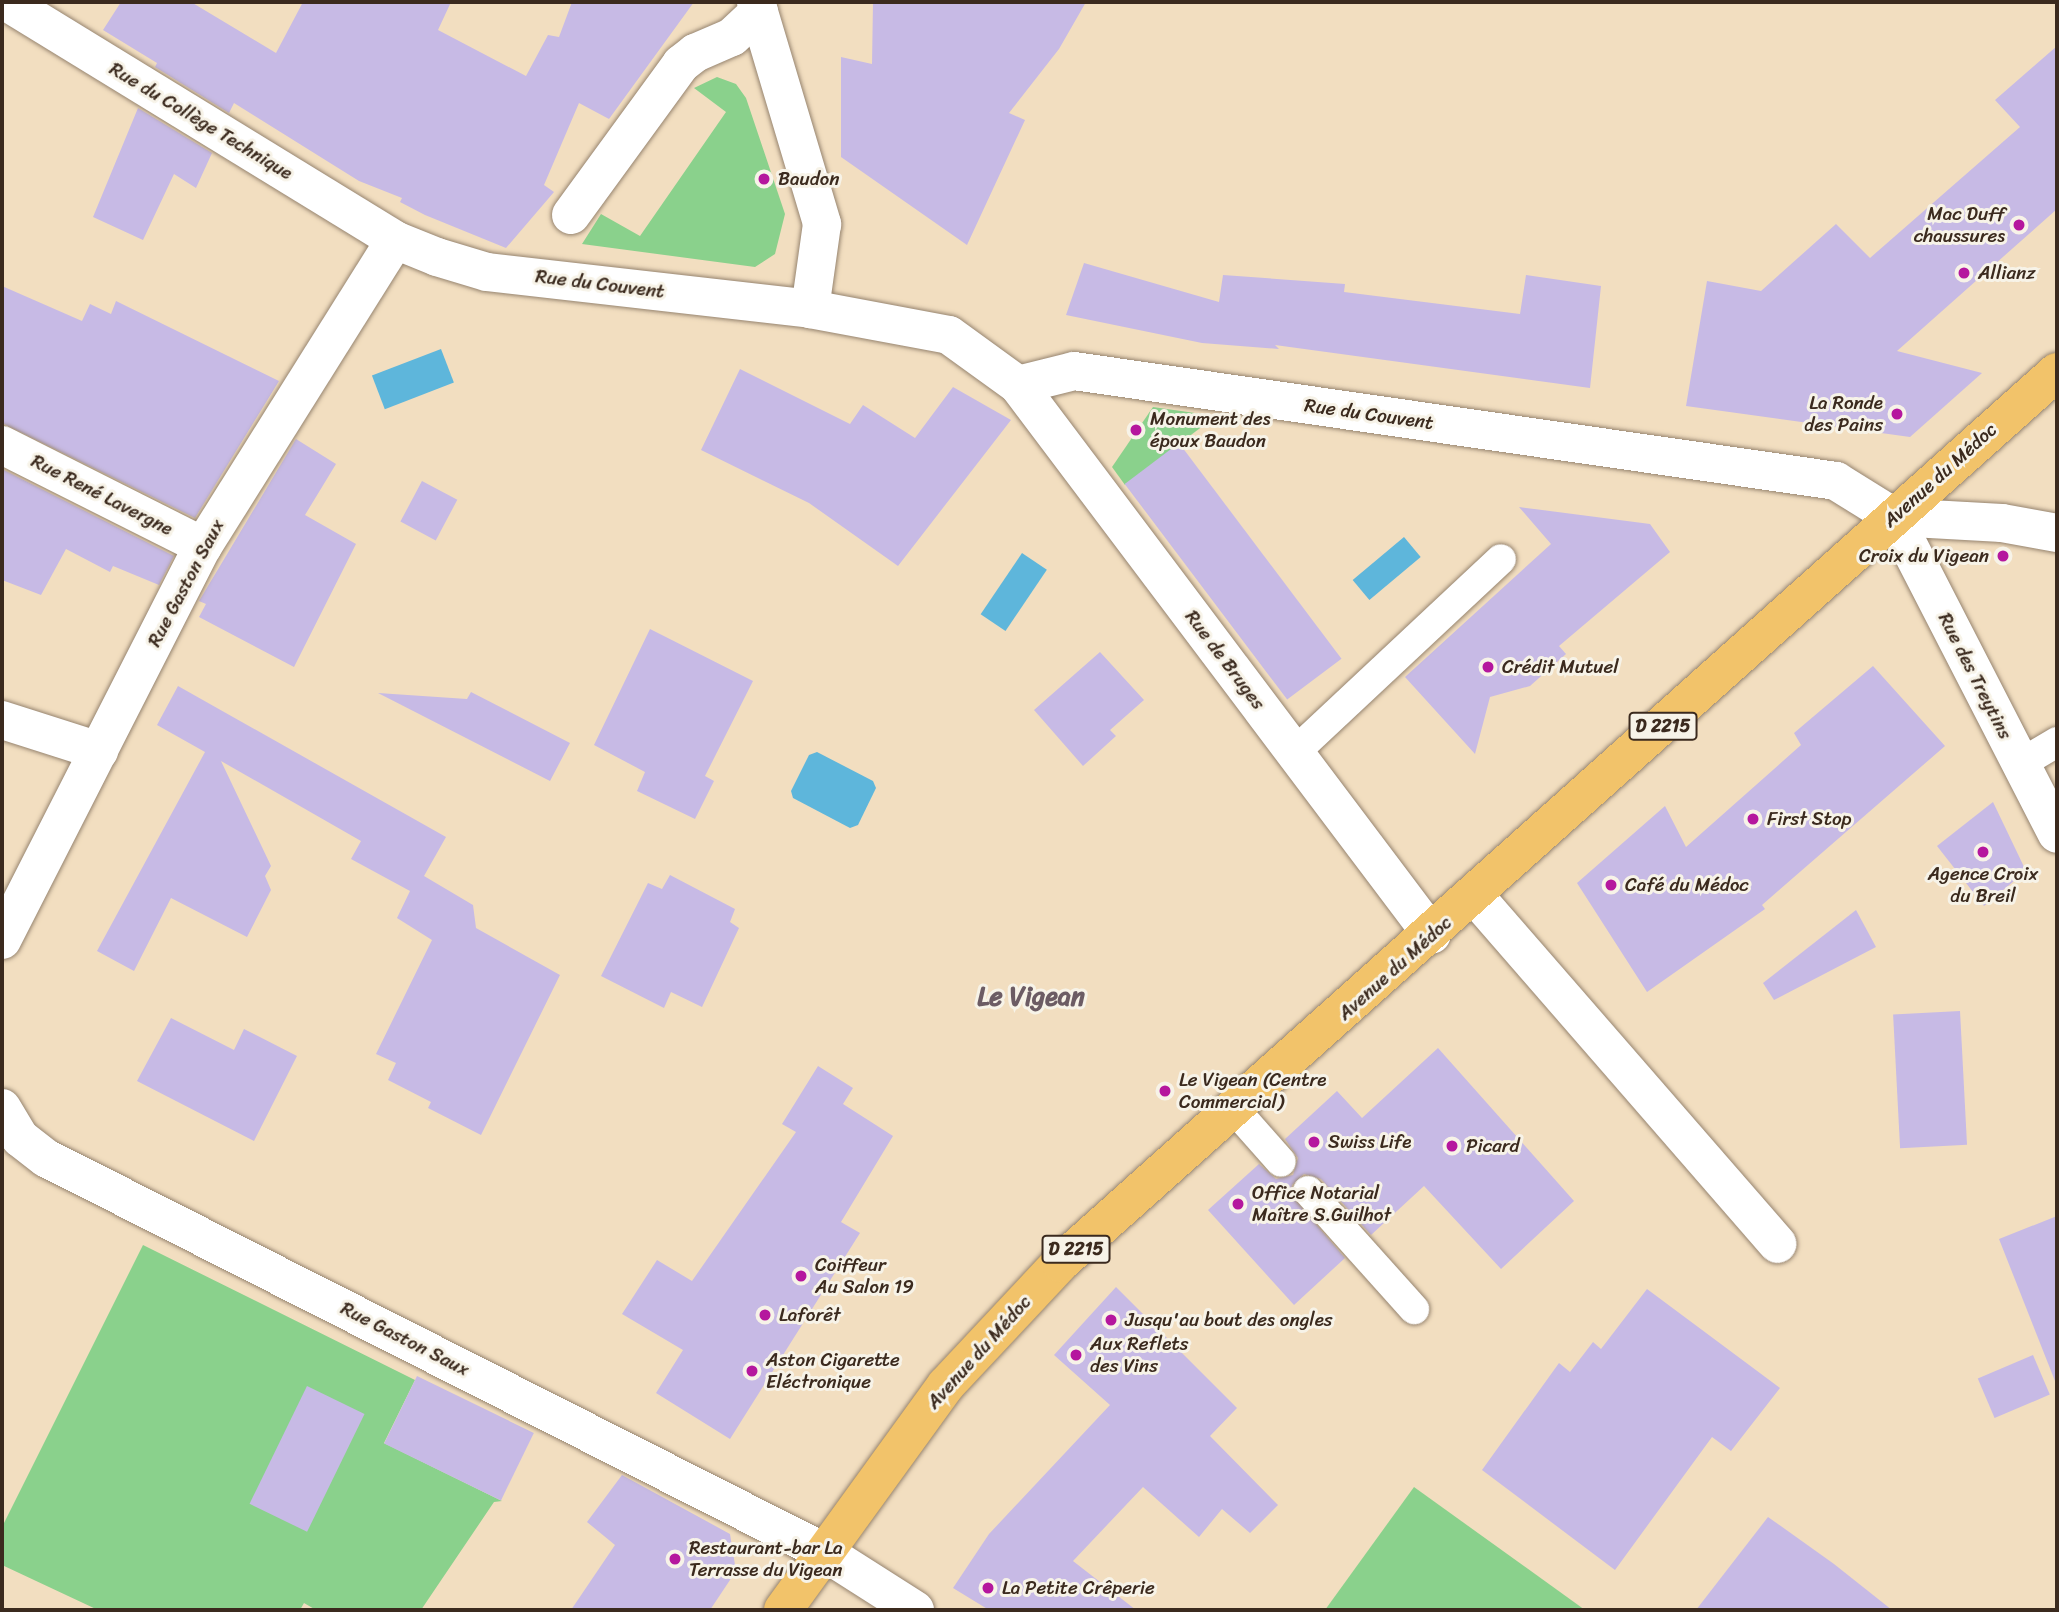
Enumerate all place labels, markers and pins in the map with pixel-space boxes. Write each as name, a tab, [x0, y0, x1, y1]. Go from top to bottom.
place label: Baudon	[778, 168, 839, 190]
marker: Baudon	[756, 171, 772, 187]
place label: Mac Duff chaussures	[1914, 203, 2005, 247]
marker: Mac Duff chaussures	[2011, 217, 2027, 233]
place label: Allianz	[1978, 262, 2035, 284]
marker: Allianz	[1956, 265, 1972, 281]
place label: La Ronde des Pains	[1804, 392, 1883, 436]
marker: La Ronde des Pains	[1889, 406, 1905, 422]
place label: Monument des époux Baudon	[1150, 408, 1271, 452]
marker: Monument des époux Baudon	[1128, 422, 1144, 438]
place label: Croix du Vigean	[1859, 545, 1989, 567]
marker: Croix du Vigean	[1995, 548, 2011, 564]
place label: Crédit Mutuel	[1502, 656, 1618, 678]
marker: Crédit Mutuel	[1480, 659, 1496, 675]
place label: First Stop	[1767, 808, 1852, 830]
marker: First Stop	[1745, 811, 1761, 827]
marker: Agence Croix du Breil	[1975, 844, 1991, 860]
place label: Agence Croix du Breil	[1928, 863, 2038, 907]
place label: Café du Médoc	[1625, 874, 1749, 896]
marker: Café du Médoc	[1603, 877, 1619, 893]
place label: Le Vigean (Centre Commercial)	[1179, 1069, 1328, 1113]
marker: Le Vigean (Centre Commercial)	[1157, 1083, 1173, 1099]
place label: Swiss Life	[1328, 1131, 1412, 1153]
marker: Swiss Life	[1306, 1134, 1322, 1150]
place label: Picard	[1466, 1135, 1520, 1157]
marker: Picard	[1444, 1138, 1460, 1154]
place label: Office Notarial Maître S.Guilhot	[1252, 1182, 1391, 1226]
marker: Office Notarial Maître S.Guilhot	[1230, 1196, 1246, 1212]
place label: Coiffeur Au Salon 19	[815, 1254, 914, 1298]
marker: Coiffeur Au Salon 19	[793, 1268, 809, 1284]
place label: Laforêt	[779, 1304, 841, 1326]
marker: Laforêt	[757, 1307, 773, 1323]
place label: Jusqu'au bout des ongles	[1125, 1309, 1334, 1331]
marker: Jusqu'au bout des ongles	[1103, 1312, 1119, 1328]
place label: Aux Reflets des Vins	[1090, 1333, 1189, 1377]
marker: Aux Reflets des Vins	[1068, 1347, 1084, 1363]
place label: Aston Cigarette Eléctronique	[766, 1349, 899, 1393]
marker: Aston Cigarette Eléctronique	[744, 1363, 760, 1379]
place label: Restaurant-bar La Terrasse du Vigean	[689, 1537, 844, 1581]
marker: Restaurant-bar La Terrasse du Vigean	[667, 1551, 683, 1567]
place label: La Petite Crêperie	[1002, 1577, 1154, 1599]
marker: La Petite Crêperie	[980, 1580, 996, 1596]

